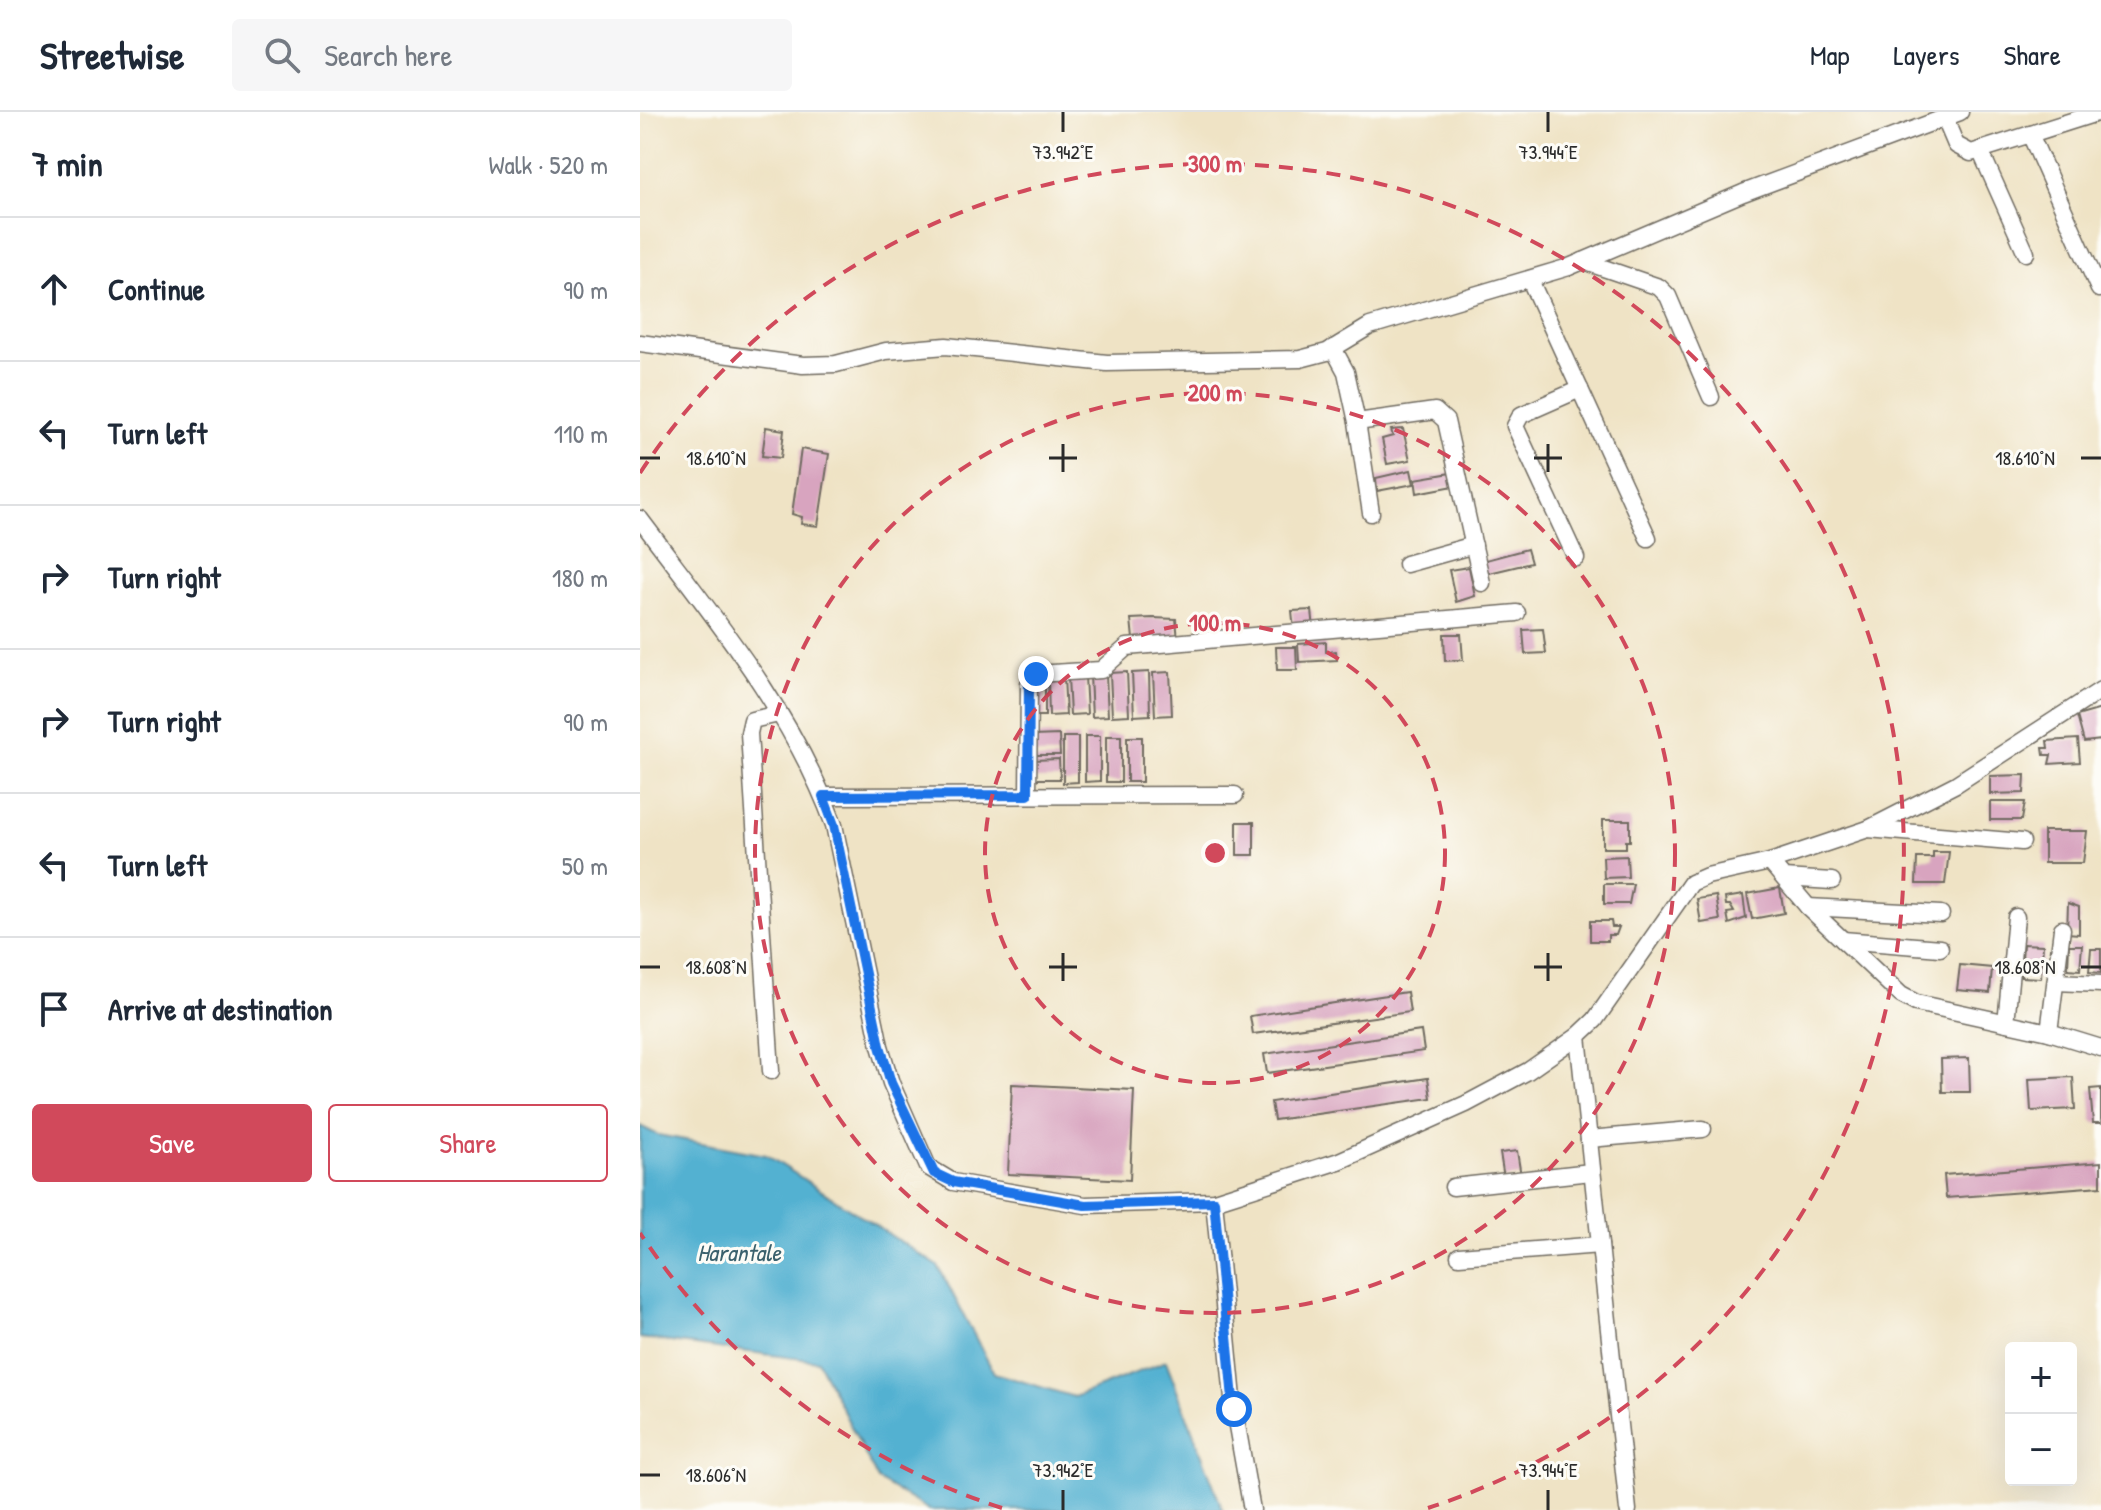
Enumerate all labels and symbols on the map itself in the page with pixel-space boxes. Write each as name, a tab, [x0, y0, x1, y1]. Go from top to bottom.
text: 73.942°E	[1033, 138, 1094, 165]
text: 73.944°E	[1519, 138, 1578, 165]
text: 300 m	[1188, 147, 1242, 179]
text: 200 m	[1188, 376, 1242, 408]
text: 18.610°N	[686, 444, 746, 471]
text: 18.610°N	[1995, 444, 2055, 471]
text: 100 m	[1189, 606, 1241, 638]
route end	[1018, 656, 1054, 692]
centre of rings	[1201, 839, 1229, 867]
text: 18.608°N	[685, 953, 747, 980]
text: 18.608°N	[1994, 953, 2056, 980]
water label: Harantale	[697, 1236, 782, 1268]
route start	[1216, 1391, 1252, 1427]
text: 73.942°E	[1033, 1456, 1094, 1483]
text: 73.944°E	[1519, 1456, 1578, 1483]
text: 18.606°N	[686, 1461, 746, 1488]

